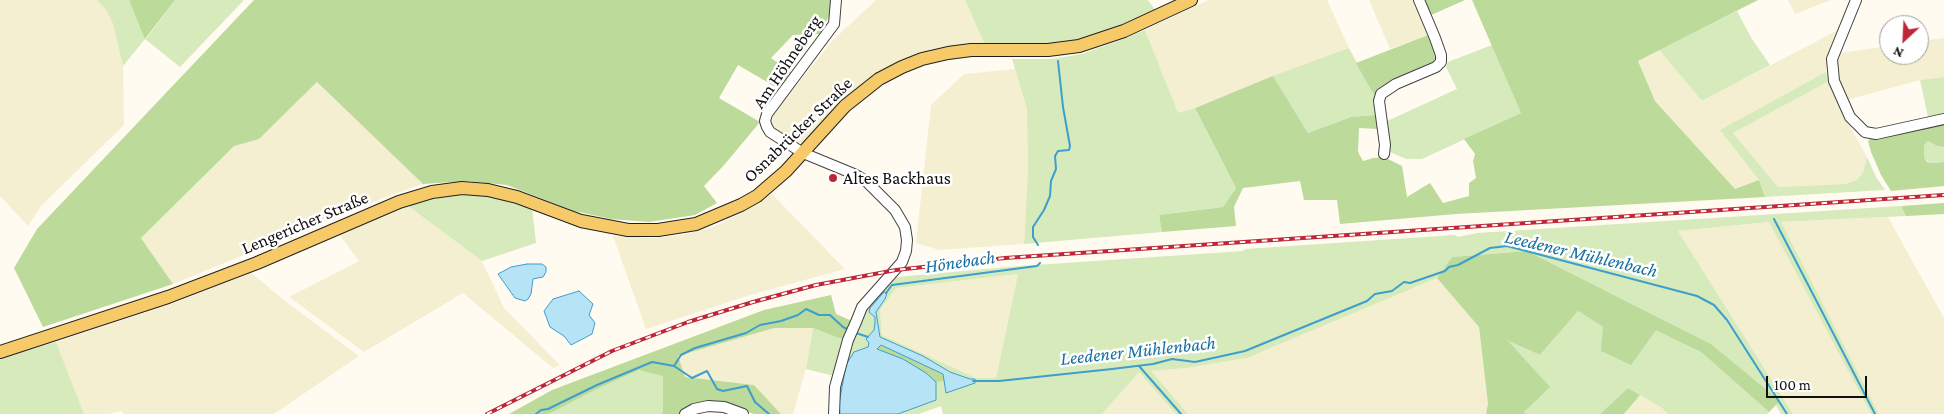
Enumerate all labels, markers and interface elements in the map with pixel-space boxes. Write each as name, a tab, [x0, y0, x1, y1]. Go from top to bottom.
street label: Am Höhneberg	[748, 11, 826, 113]
north arrow	[1879, 15, 1929, 65]
text: N	[1890, 43, 1906, 62]
street label: Osnabrücker Straße	[739, 73, 857, 187]
place label: Altes Backhaus	[843, 167, 951, 189]
marker: Altes Backhaus	[827, 172, 839, 184]
street label: Lengericher Straße	[238, 187, 372, 259]
water label: Leedener Mühlenbach	[1502, 225, 1660, 283]
water label: Hönebach	[923, 246, 997, 278]
water label: Leedener Mühlenbach	[1059, 332, 1217, 370]
scale bar	[1769, 366, 1870, 398]
text: 100 m	[1774, 377, 1811, 393]

